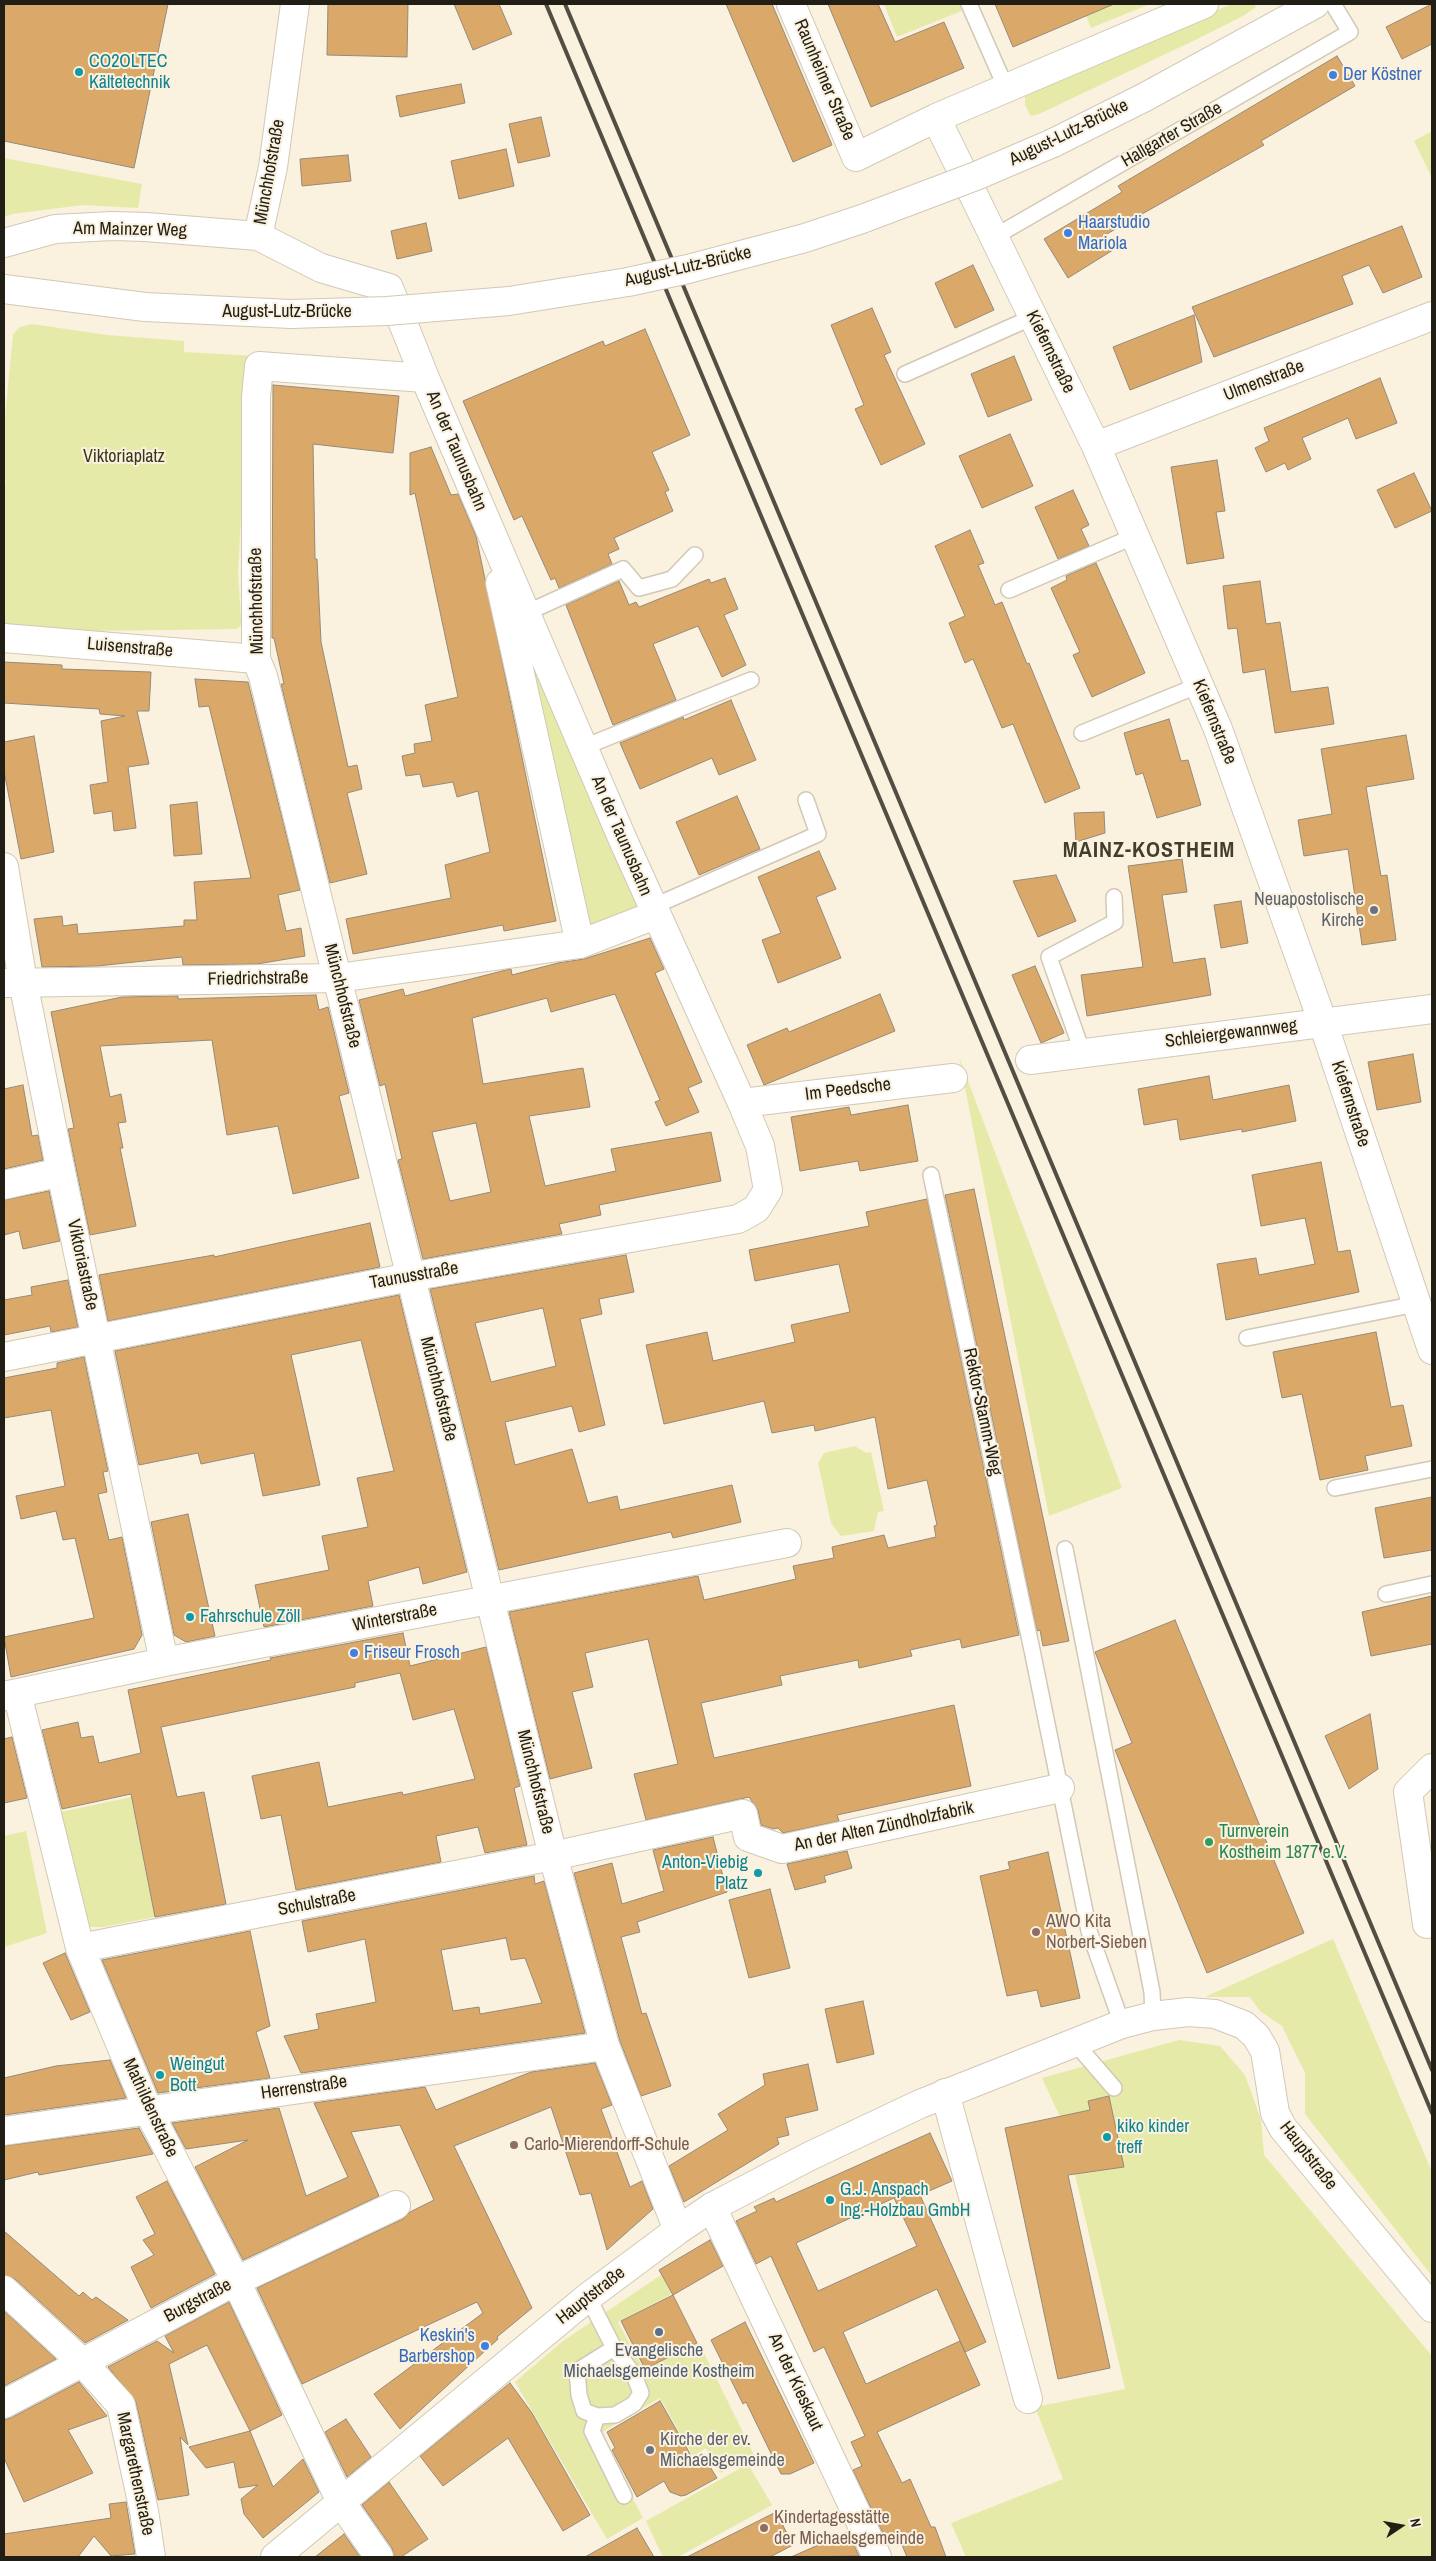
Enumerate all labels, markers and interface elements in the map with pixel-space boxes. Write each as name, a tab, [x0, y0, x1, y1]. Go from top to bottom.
street label: Raunheimer Straße	[789, 16, 859, 144]
place label: CO2OLTEC Kältetechnik	[89, 51, 170, 94]
place label: Der Köstner	[1343, 64, 1422, 86]
marker: CO2OLTEC Kältetechnik	[73, 66, 85, 78]
marker: Der Köstner	[1327, 69, 1339, 81]
street label: August-Lutz-Brücke	[1006, 95, 1132, 171]
street label: Hallgarter Straße	[1118, 98, 1226, 172]
street label: Münchhofstraße	[250, 118, 290, 226]
place label: Haarstudio Mariola	[1078, 212, 1150, 254]
street label: Am Mainzer Weg	[73, 218, 187, 242]
marker: Haarstudio Mariola	[1062, 227, 1074, 239]
street label: August-Lutz-Brücke	[622, 242, 754, 292]
street label: August-Lutz-Brücke	[222, 301, 352, 323]
street label: Kiefernstraße	[1021, 307, 1079, 397]
street label: Ulmenstraße	[1221, 356, 1307, 406]
street label: An der Taunusbahn	[421, 388, 491, 514]
park label: Viktoriaplatz	[83, 446, 165, 468]
street label: Münchhofstraße	[245, 547, 269, 655]
street label: Luisenstraße	[86, 633, 174, 663]
street label: Kiefernstraße	[1187, 676, 1241, 768]
street label: An der Taunusbahn	[586, 773, 656, 899]
district label: MAINZ-KOSTHEIM	[1061, 838, 1237, 864]
place label: Neuapostolische Kirche	[1254, 889, 1364, 932]
marker: Neuapostolische Kirche	[1368, 904, 1380, 916]
street label: Münchhofstraße	[319, 942, 365, 1050]
street label: Friedrichstraße	[207, 967, 309, 991]
street label: Schleiergewannweg	[1164, 1015, 1298, 1053]
street label: Kiefernstraße	[1326, 1058, 1374, 1150]
street label: Im Peedsche	[804, 1074, 892, 1106]
street label: Viktoriastraße	[62, 1218, 102, 1312]
street label: Taunusstraße	[368, 1258, 460, 1294]
street label: Münchhofstraße	[415, 1335, 461, 1443]
street label: Rektor-Stamm-Weg	[958, 1346, 1006, 1478]
street label: Winterstraße	[351, 1599, 439, 1637]
place label: Fahrschule Zöll	[200, 1606, 300, 1628]
marker: Fahrschule Zöll	[184, 1611, 196, 1623]
place label: Friseur Frosch	[364, 1642, 460, 1664]
marker: Friseur Frosch	[348, 1647, 360, 1659]
street label: Münchhofstraße	[512, 1728, 558, 1836]
street label: An der Alten Zündholzfabrik	[792, 1797, 976, 1857]
place label: Turnverein Kostheim 1877 e.V.	[1219, 1821, 1347, 1864]
marker: Turnverein Kostheim 1877 e.V.	[1203, 1836, 1215, 1848]
place label: Anton-Viebig Platz	[662, 1852, 748, 1895]
marker: Anton-Viebig Platz	[752, 1867, 764, 1879]
street label: Schulstraße	[276, 1885, 358, 1921]
place label: AWO Kita Norbert-Sieben	[1046, 1911, 1147, 1954]
marker: AWO Kita Norbert-Sieben	[1030, 1926, 1042, 1938]
place label: Weingut Bott	[170, 2054, 225, 2096]
street label: Mathildenstraße	[118, 2055, 182, 2161]
marker: Weingut Bott	[154, 2069, 166, 2081]
street label: Herrenstraße	[259, 2071, 349, 2105]
place label: kiko kinder treff	[1117, 2116, 1189, 2158]
street label: Hauptstraße	[1274, 2117, 1342, 2195]
marker: kiko kinder treff	[1101, 2131, 1113, 2143]
place label: Carlo-Mierendorff-Schule	[524, 2134, 689, 2156]
marker: Carlo-Mierendorff-Schule	[508, 2139, 520, 2151]
place label: G.J. Anspach Ing.-Holzbau GmbH	[840, 2179, 970, 2222]
marker: G.J. Anspach Ing.-Holzbau GmbH	[824, 2194, 836, 2206]
street label: Hauptstraße	[552, 2262, 630, 2330]
street label: Burgstraße	[161, 2274, 235, 2328]
place label: Keskin's Barbershop	[399, 2325, 475, 2368]
marker: Evangelische Michaelsgemeinde Kostheim	[653, 2326, 665, 2338]
street label: An der Kieskaut	[763, 2330, 827, 2434]
marker: Keskin's Barbershop	[479, 2340, 491, 2352]
place label: Evangelische Michaelsgemeinde Kostheim	[563, 2340, 755, 2382]
street label: Margarethenstraße	[111, 2410, 159, 2538]
place label: Kirche der ev. Michaelsgemeinde	[660, 2429, 785, 2472]
marker: Kirche der ev. Michaelsgemeinde	[644, 2444, 656, 2456]
north arrow	[1376, 2501, 1426, 2551]
place label: Kindertagesstätte der Michaelsgemeinde	[774, 2507, 924, 2550]
text: N	[1406, 2517, 1425, 2529]
marker: Kindertagesstätte der Michaelsgemeinde	[758, 2522, 770, 2534]

